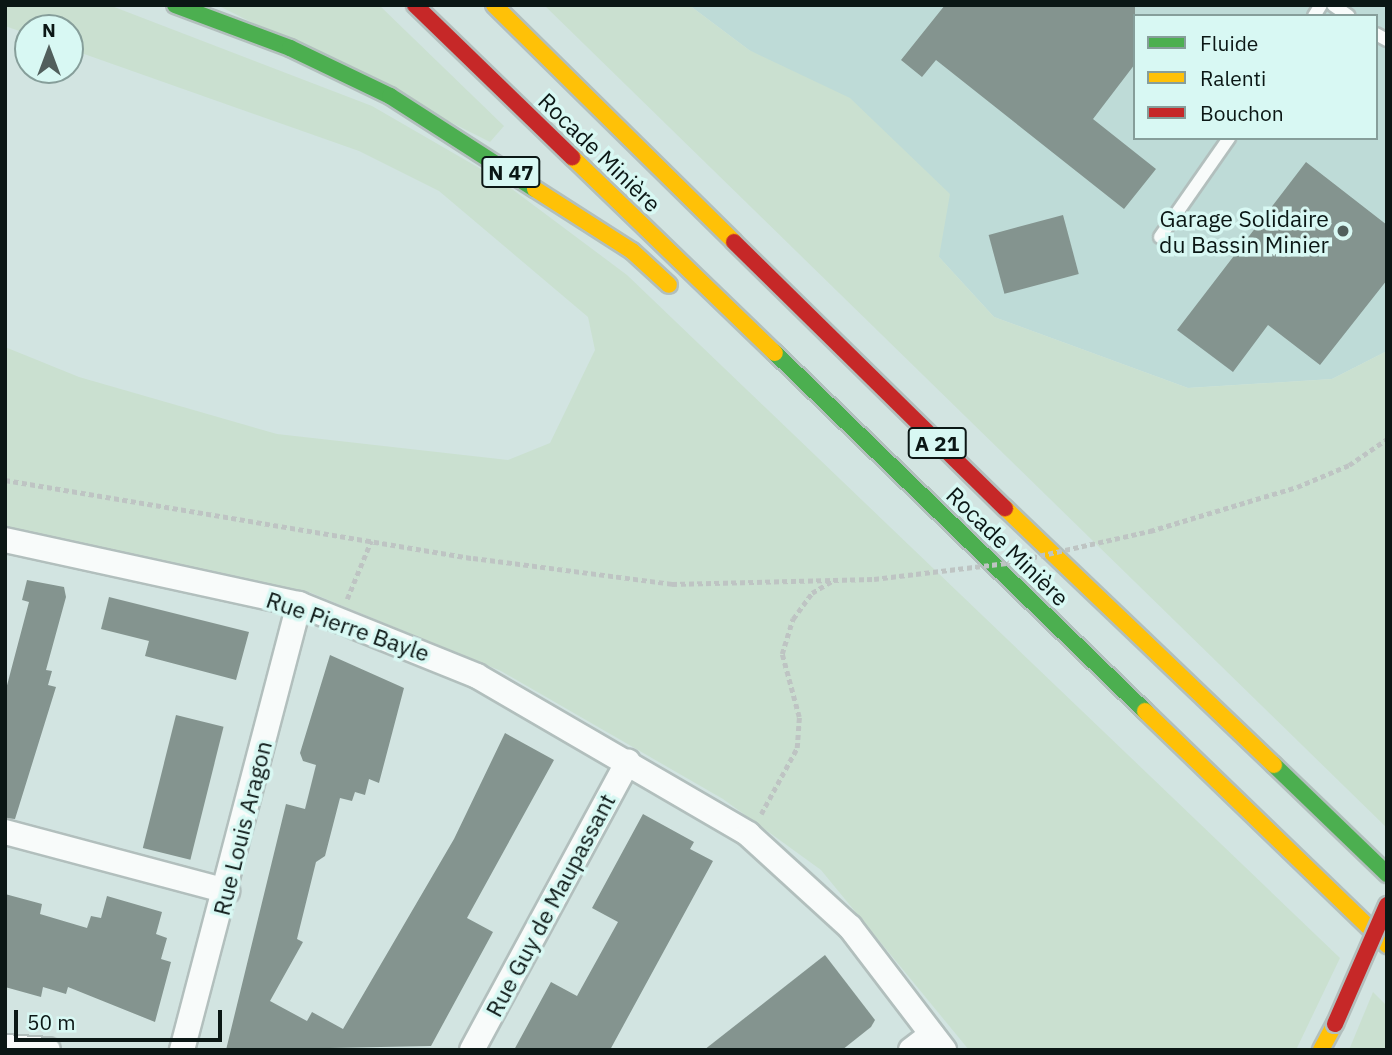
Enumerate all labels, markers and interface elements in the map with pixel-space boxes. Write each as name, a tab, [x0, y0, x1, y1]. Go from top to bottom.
north arrow	[14, 14, 84, 84]
legend	[1133, 14, 1378, 140]
text: N	[42, 18, 56, 42]
text: Fluide	[1200, 29, 1258, 57]
text: Ralenti	[1200, 64, 1266, 92]
street label: Rocade Minière	[533, 87, 667, 217]
text: Bouchon	[1200, 99, 1284, 127]
road number: N 47	[481, 154, 541, 190]
place label: Garage Solidaire du Bassin Minier	[1159, 204, 1329, 258]
marker: Garage Solidaire du Bassin Minier	[1335, 223, 1351, 239]
road number: A 21	[907, 426, 967, 460]
street label: Rocade Minière	[941, 481, 1075, 611]
street label: Rue Pierre Bayle	[263, 585, 433, 667]
street label: Rue Louis Aragon	[207, 738, 277, 918]
street label: Rue Guy de Maupassant	[479, 789, 621, 1021]
scale bar	[18, 996, 226, 1040]
text: 50 m	[27, 1008, 76, 1036]

